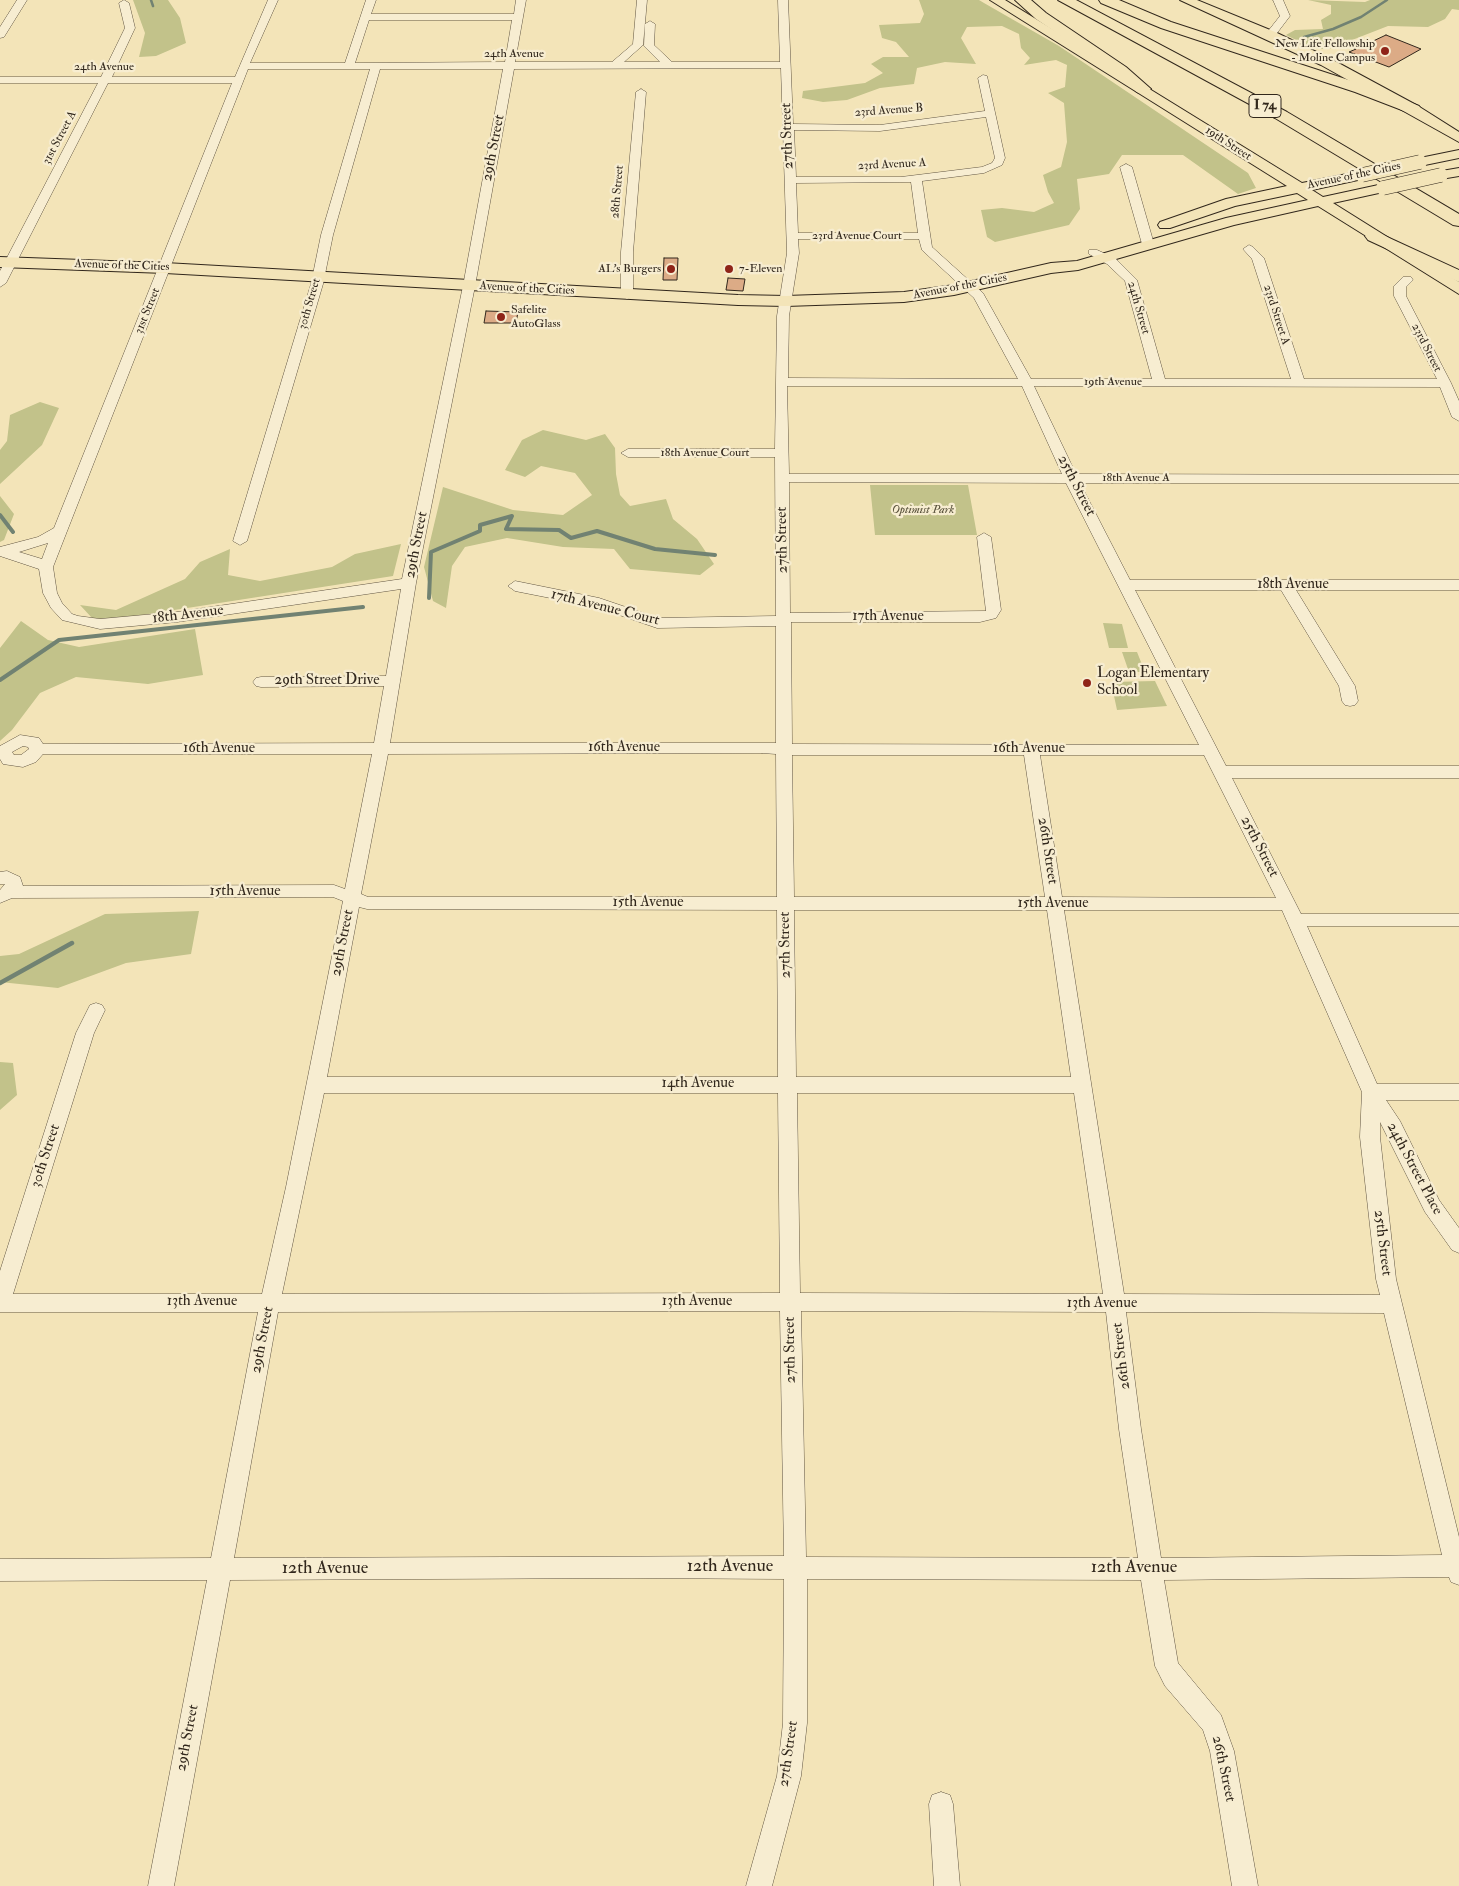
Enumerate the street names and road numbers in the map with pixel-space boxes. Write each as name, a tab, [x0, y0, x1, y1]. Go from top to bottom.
street label: 24th Avenue	[484, 47, 544, 61]
street label: 24th Avenue	[74, 60, 134, 74]
road number: I 74	[1249, 94, 1281, 118]
street label: 23rd Avenue B	[854, 101, 924, 121]
street label: 27th Street	[778, 102, 798, 170]
street label: 31st Street A	[40, 109, 80, 167]
street label: 29th Street	[479, 113, 509, 183]
street label: 19th Street	[1202, 124, 1254, 164]
street label: 23rd Avenue A	[857, 156, 927, 174]
street label: Avenue of the Cities	[1306, 159, 1402, 193]
street label: 28th Street	[609, 165, 627, 219]
street label: 23rd Avenue Court	[812, 229, 902, 243]
street label: Avenue of the Cities	[74, 257, 170, 275]
street label: Avenue of the Cities	[912, 271, 1008, 303]
street label: 30th Street	[296, 277, 324, 331]
street label: Avenue of the Cities	[479, 279, 575, 299]
street label: 24th Street	[1124, 280, 1152, 336]
street label: 23rd Street A	[1259, 283, 1293, 347]
street label: 31st Street	[132, 286, 164, 336]
street label: 23rd Street	[1408, 321, 1444, 375]
street label: 19th Avenue	[1084, 375, 1142, 389]
street label: 18th Avenue Court	[660, 446, 750, 460]
street label: 25th Street	[1053, 452, 1099, 520]
street label: 18th Avenue A	[1102, 471, 1170, 485]
street label: 27th Street	[773, 507, 793, 573]
street label: 29th Street	[402, 510, 432, 580]
street label: 18th Avenue	[1257, 576, 1329, 594]
street label: 17th Avenue Court	[549, 586, 661, 630]
street label: 18th Avenue	[151, 602, 225, 628]
street label: 17th Avenue	[852, 608, 924, 626]
street label: 29th Street Drive	[275, 672, 379, 690]
street label: 16th Avenue	[588, 739, 660, 757]
street label: 16th Avenue	[183, 740, 255, 758]
street label: 16th Avenue	[993, 740, 1065, 758]
street label: 25th Street	[1236, 813, 1282, 881]
street label: 26th Street	[1033, 816, 1061, 886]
street label: 15th Avenue	[209, 883, 281, 901]
street label: 15th Avenue	[612, 894, 684, 912]
street label: 15th Avenue	[1017, 895, 1089, 913]
street label: 29th Street	[328, 908, 358, 978]
street label: 27th Street	[776, 912, 796, 978]
street label: 14th Avenue	[662, 1075, 734, 1093]
street label: 24th Street Place	[1382, 1120, 1446, 1218]
street label: 30th Street	[27, 1122, 65, 1190]
street label: 25th Street	[1369, 1209, 1395, 1277]
street label: 13th Avenue	[167, 1293, 237, 1311]
street label: 13th Avenue	[662, 1293, 732, 1311]
street label: 13th Avenue	[1067, 1295, 1137, 1313]
street label: 29th Street	[248, 1305, 278, 1375]
street label: 27th Street	[781, 1317, 801, 1383]
street label: 26th Street	[1109, 1322, 1135, 1390]
street label: 12th Avenue	[687, 1556, 773, 1578]
street label: 12th Avenue	[1091, 1557, 1177, 1579]
street label: 12th Avenue	[282, 1558, 368, 1580]
street label: 29th Street	[173, 1703, 203, 1773]
street label: 27th Street	[775, 1720, 803, 1788]
street label: 26th Street	[1207, 1734, 1239, 1804]

